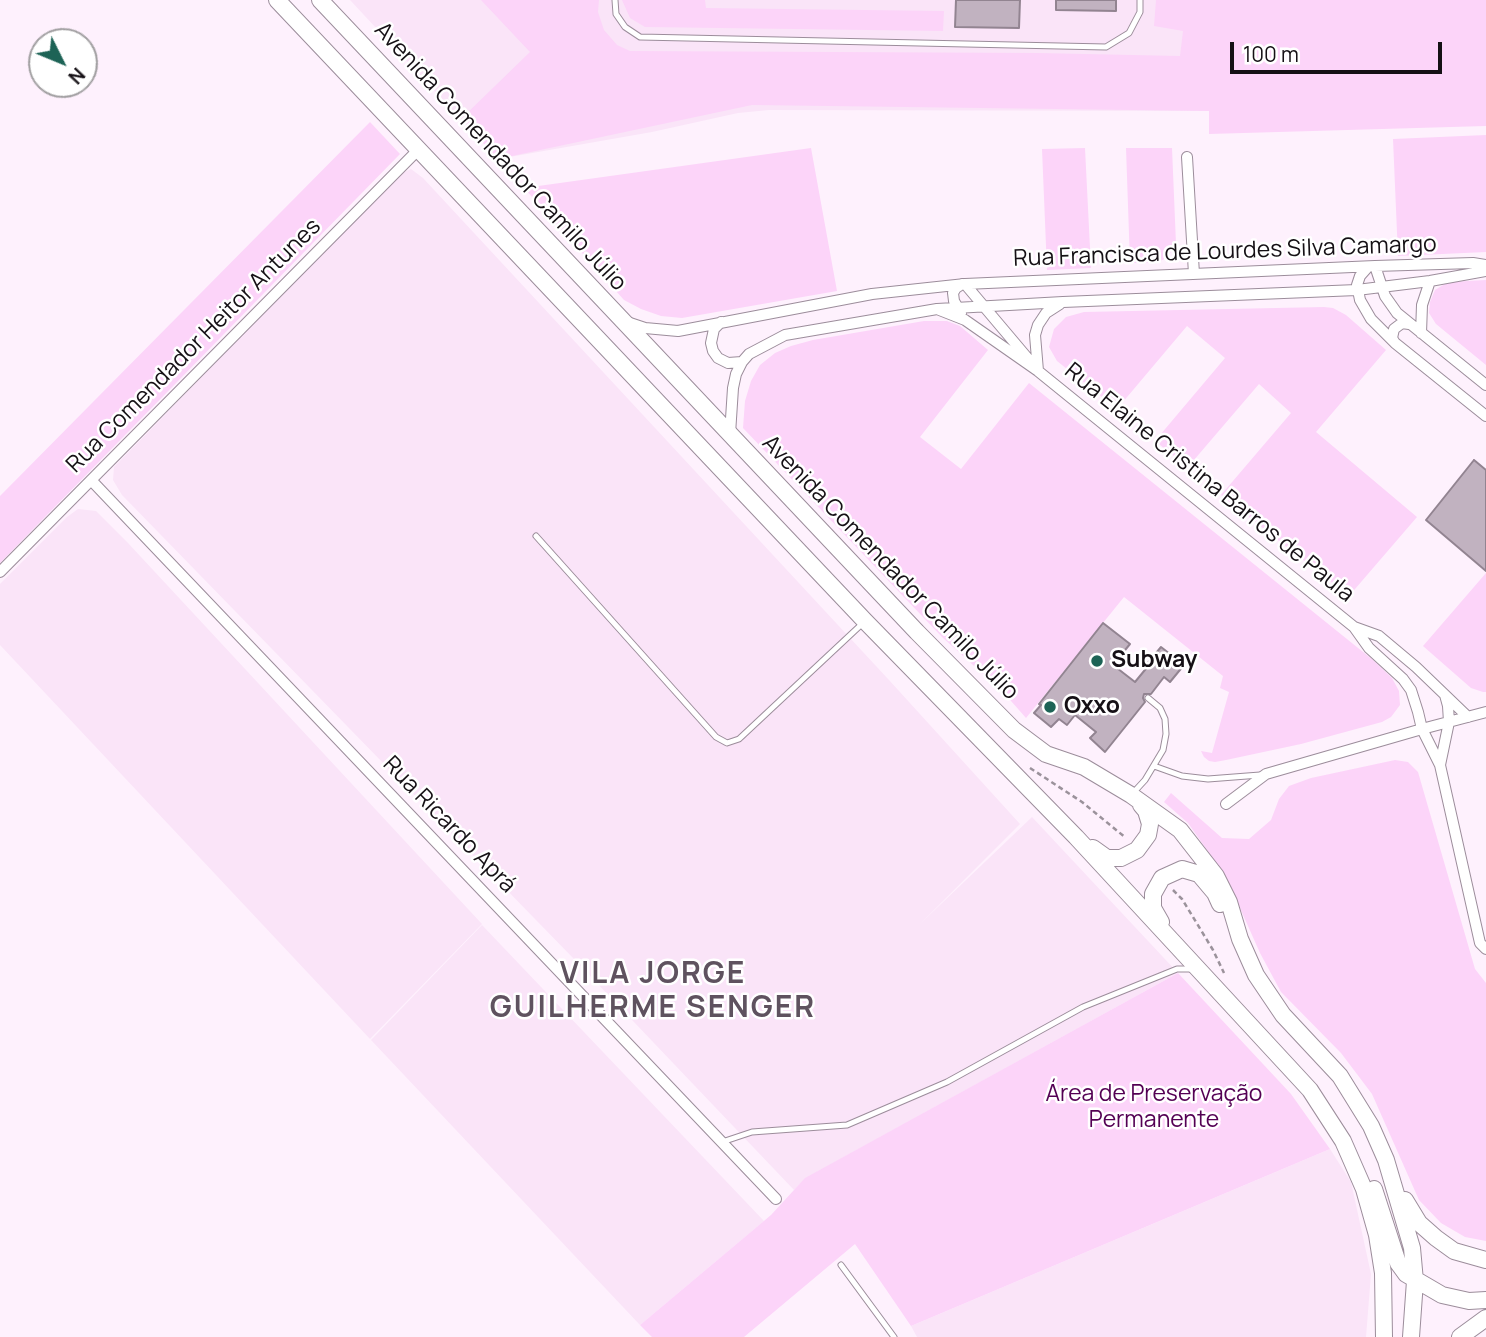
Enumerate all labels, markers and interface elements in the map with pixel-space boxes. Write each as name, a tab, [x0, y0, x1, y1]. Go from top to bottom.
street label: Avenida Comendador Camilo Júlio	[368, 17, 632, 297]
north arrow	[28, 28, 98, 98]
scale bar	[1234, 28, 1446, 72]
text: 100 m	[1243, 40, 1299, 68]
text: N	[63, 62, 91, 90]
street label: Rua Comendador Heitor Antunes	[61, 213, 327, 479]
street label: Rua Francisca de Lourdes Silva Camargo	[1013, 231, 1437, 273]
street label: Rua Elaine Cristina Barros de Paula	[1059, 358, 1359, 608]
street label: Avenida Comendador Camilo Júlio	[756, 430, 1024, 706]
place label: Subway	[1111, 647, 1197, 675]
marker: Subway	[1089, 653, 1105, 669]
place label: Oxxo	[1064, 693, 1120, 721]
marker: Oxxo	[1042, 699, 1058, 715]
street label: Rua Ricardo Aprá	[377, 751, 521, 899]
district label: VILA JORGE GUILHERME SENGER	[492, 957, 814, 1028]
park label: Área de Preservação Permanente	[1046, 1081, 1262, 1135]

